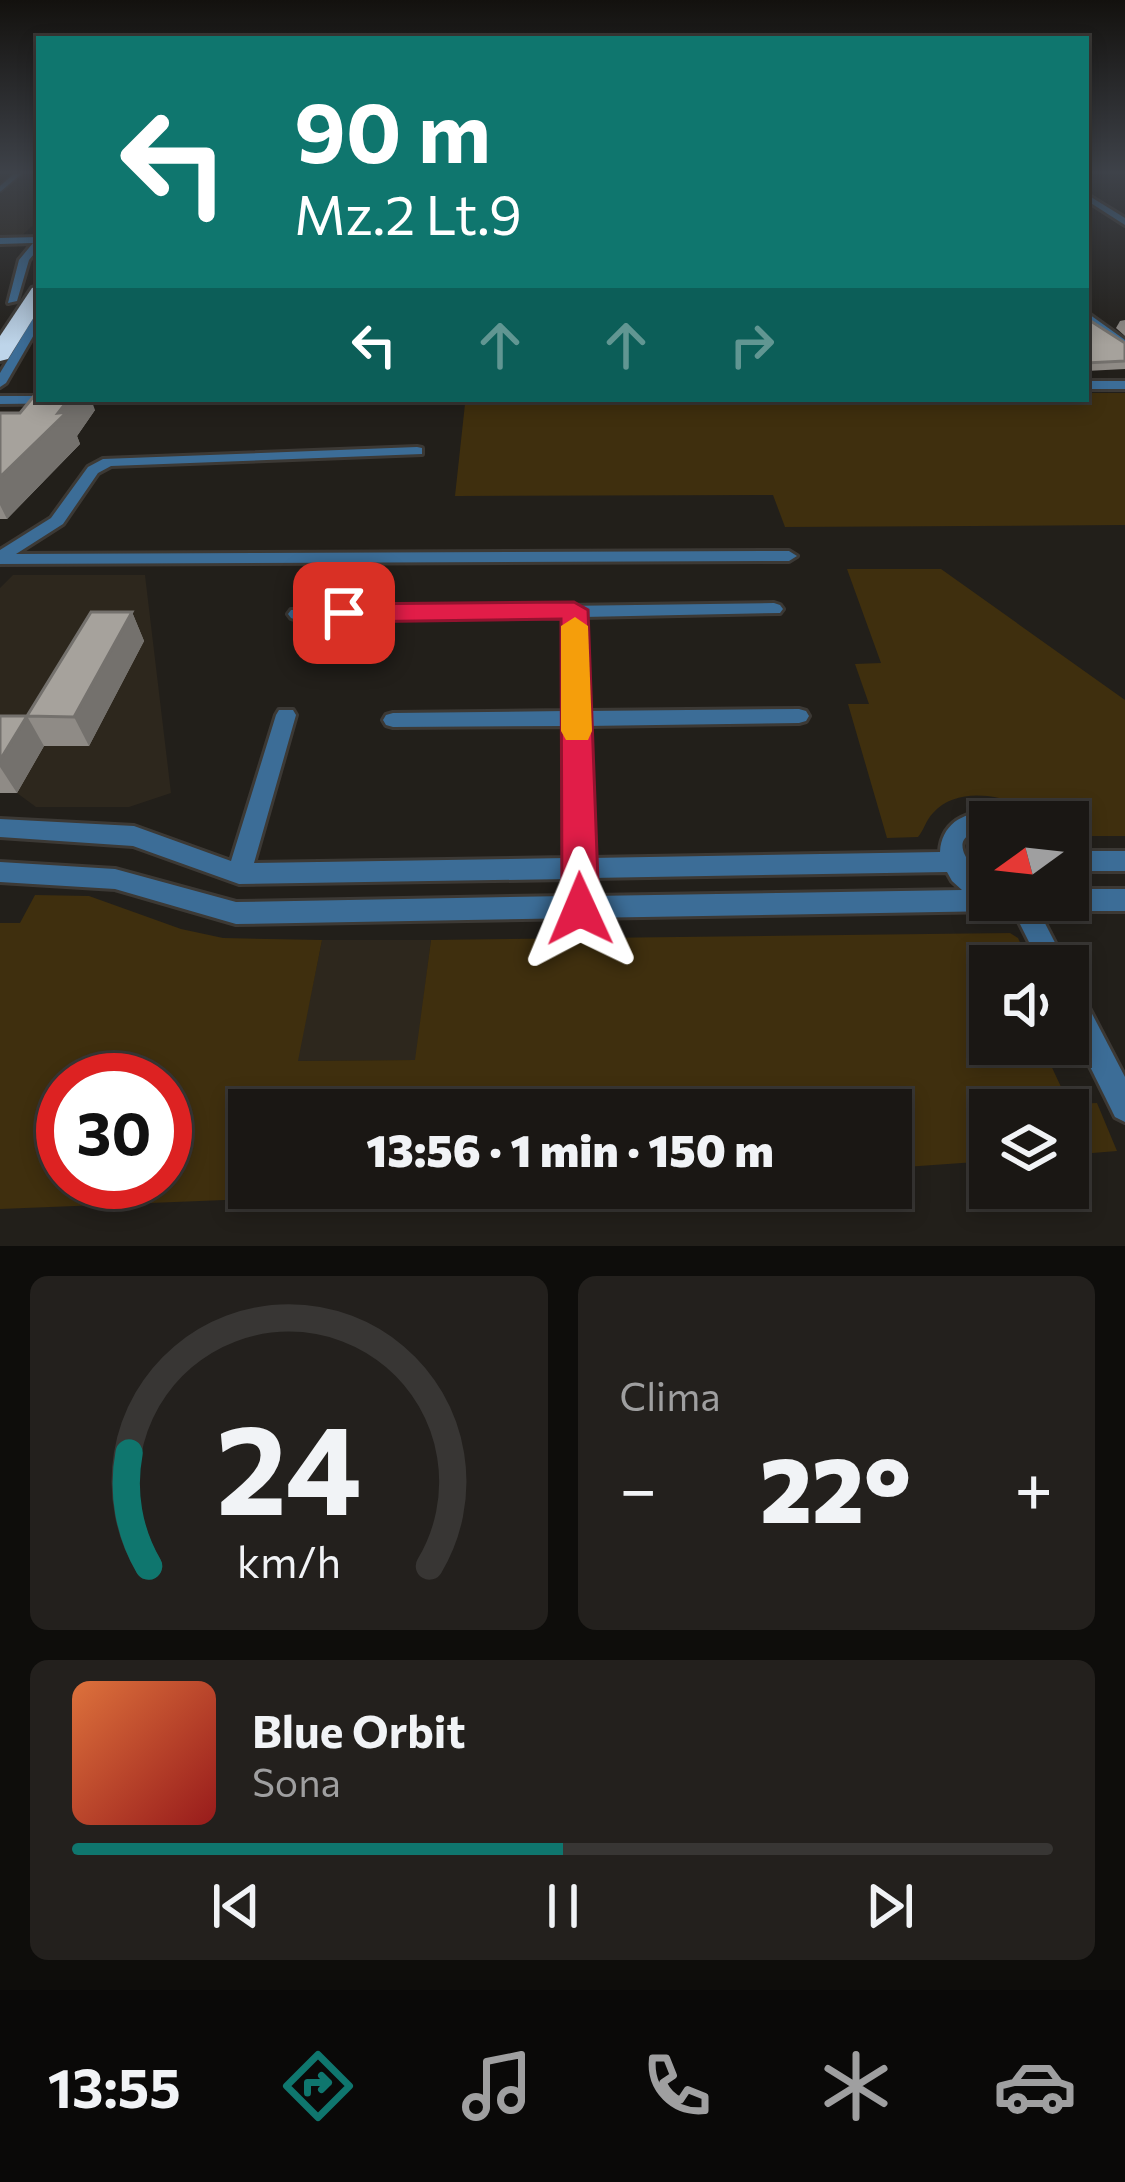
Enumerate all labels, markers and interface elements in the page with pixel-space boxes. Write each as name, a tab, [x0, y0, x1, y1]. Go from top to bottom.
text: 90 m	[294, 78, 491, 180]
icon: left	[96, 84, 252, 240]
text: Mz.2 Lt.9	[294, 180, 522, 246]
icon: left	[341, 312, 407, 378]
icon: ahead	[467, 312, 533, 378]
icon: ahead	[593, 312, 659, 378]
icon: right	[719, 312, 785, 378]
pin	[293, 562, 395, 664]
icon: arrive	[311, 580, 377, 646]
north arrow	[969, 801, 1089, 921]
map controls	[969, 801, 1089, 1209]
position arrow	[517, 846, 643, 972]
button: sound	[969, 945, 1089, 1065]
speed limit sign: 30	[36, 1053, 192, 1209]
button: layers	[969, 1089, 1089, 1209]
text: 13:56 · 1 min · 150 m	[366, 1121, 774, 1176]
text: Clima	[620, 1371, 721, 1419]
text: 24	[216, 1388, 362, 1541]
text: 22°	[760, 1431, 911, 1542]
text: −	[620, 1446, 657, 1527]
text: +	[1014, 1446, 1053, 1527]
text: km/h	[237, 1534, 341, 1587]
text: Blue Orbit	[252, 1702, 465, 1757]
text: Sona	[252, 1757, 341, 1805]
icon: previous	[203, 1873, 269, 1939]
icon: pause	[530, 1873, 596, 1939]
icon: next	[857, 1873, 923, 1939]
icon: directions	[276, 2044, 360, 2128]
icon: music	[455, 2044, 539, 2128]
icon: phone	[635, 2044, 719, 2128]
icon: climate	[814, 2044, 898, 2128]
icon: car	[993, 2044, 1077, 2128]
text: 13:55	[48, 2053, 181, 2119]

